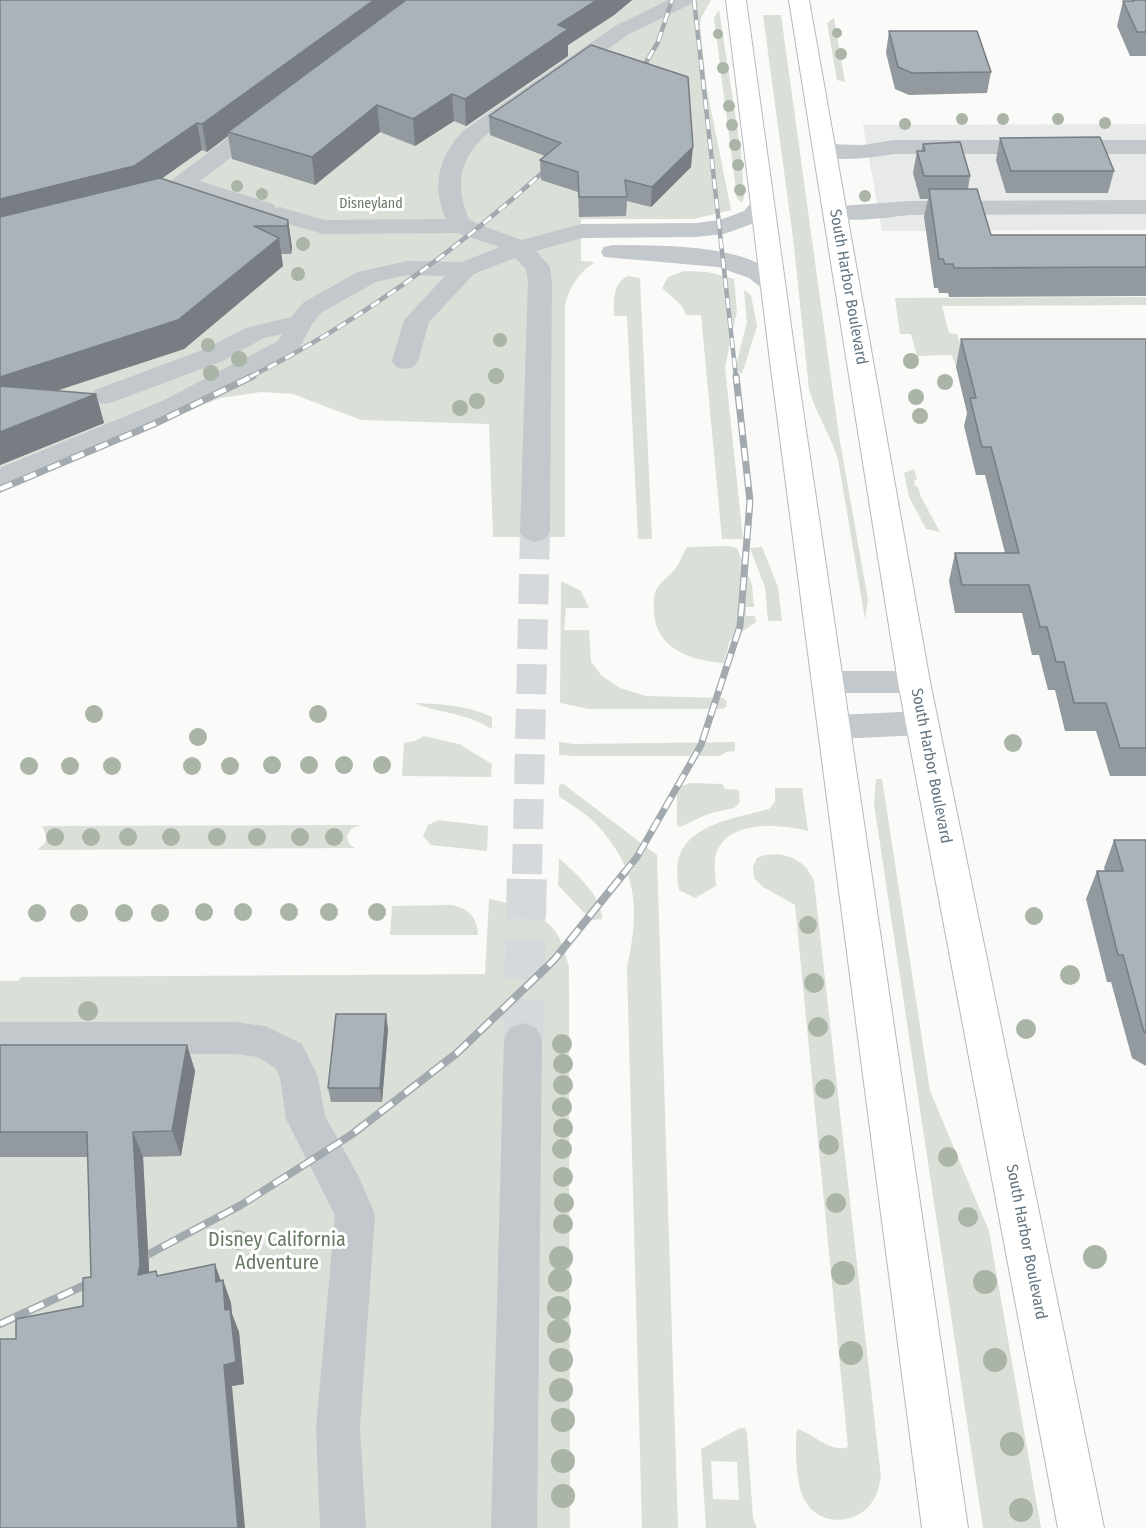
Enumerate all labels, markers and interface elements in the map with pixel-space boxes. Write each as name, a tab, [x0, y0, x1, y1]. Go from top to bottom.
park label: Disneyland	[339, 196, 403, 212]
street label: South Harbor Boulevard	[825, 208, 871, 366]
street label: South Harbor Boulevard	[907, 687, 955, 845]
street label: South Harbor Boulevard	[1002, 1163, 1050, 1321]
park label: Disney California Adventure	[208, 1228, 346, 1275]

